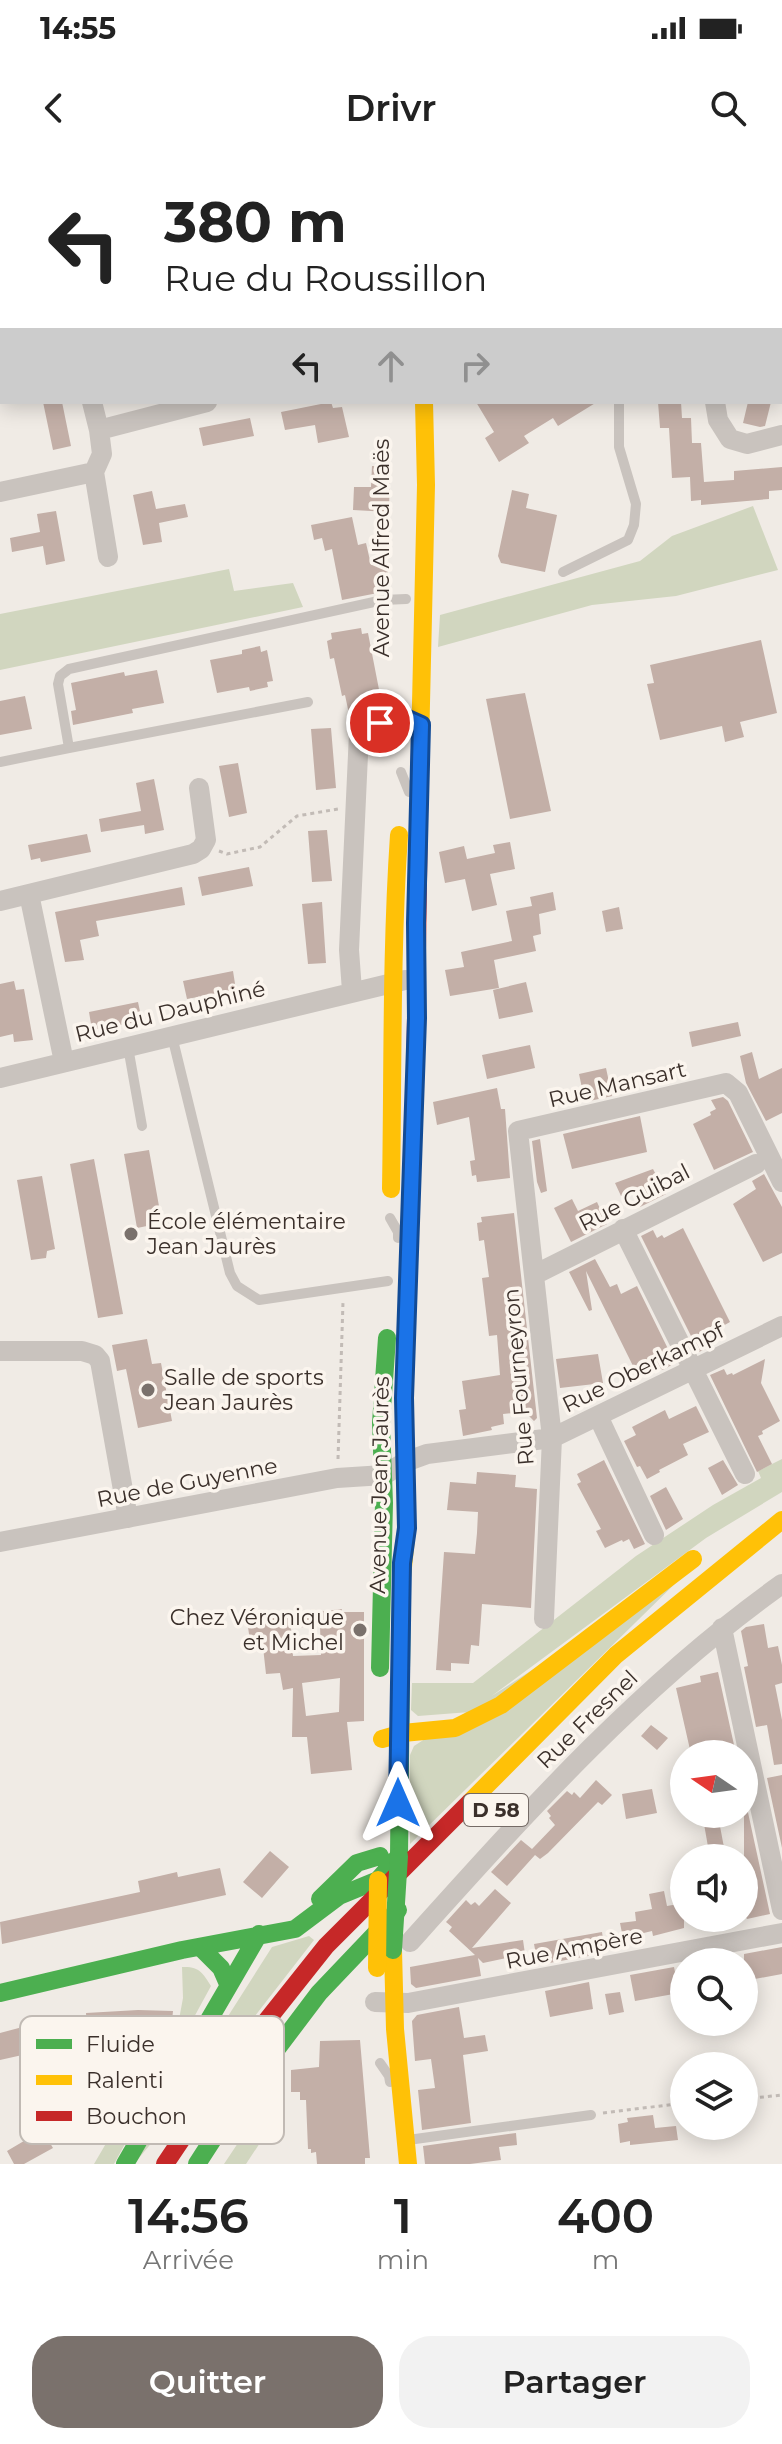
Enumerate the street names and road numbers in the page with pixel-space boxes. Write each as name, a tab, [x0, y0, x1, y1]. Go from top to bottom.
street label: Avenue Alfred Maës	[368, 439, 395, 657]
street label: Rue du Dauphiné	[72, 975, 268, 1048]
street label: Rue Mansart	[546, 1056, 689, 1113]
street label: Rue Guibal	[574, 1158, 694, 1237]
street label: Rue Fourneyron	[497, 1287, 540, 1467]
street label: Rue Oberkampf	[558, 1316, 730, 1418]
street label: Avenue Jean Jaurès	[364, 1376, 395, 1594]
street label: Rue de Guyenne	[95, 1452, 280, 1513]
street label: Rue Fresnel	[531, 1664, 644, 1774]
road number: D 58	[464, 1794, 528, 1826]
street label: Rue Ampère	[503, 1922, 645, 1975]

